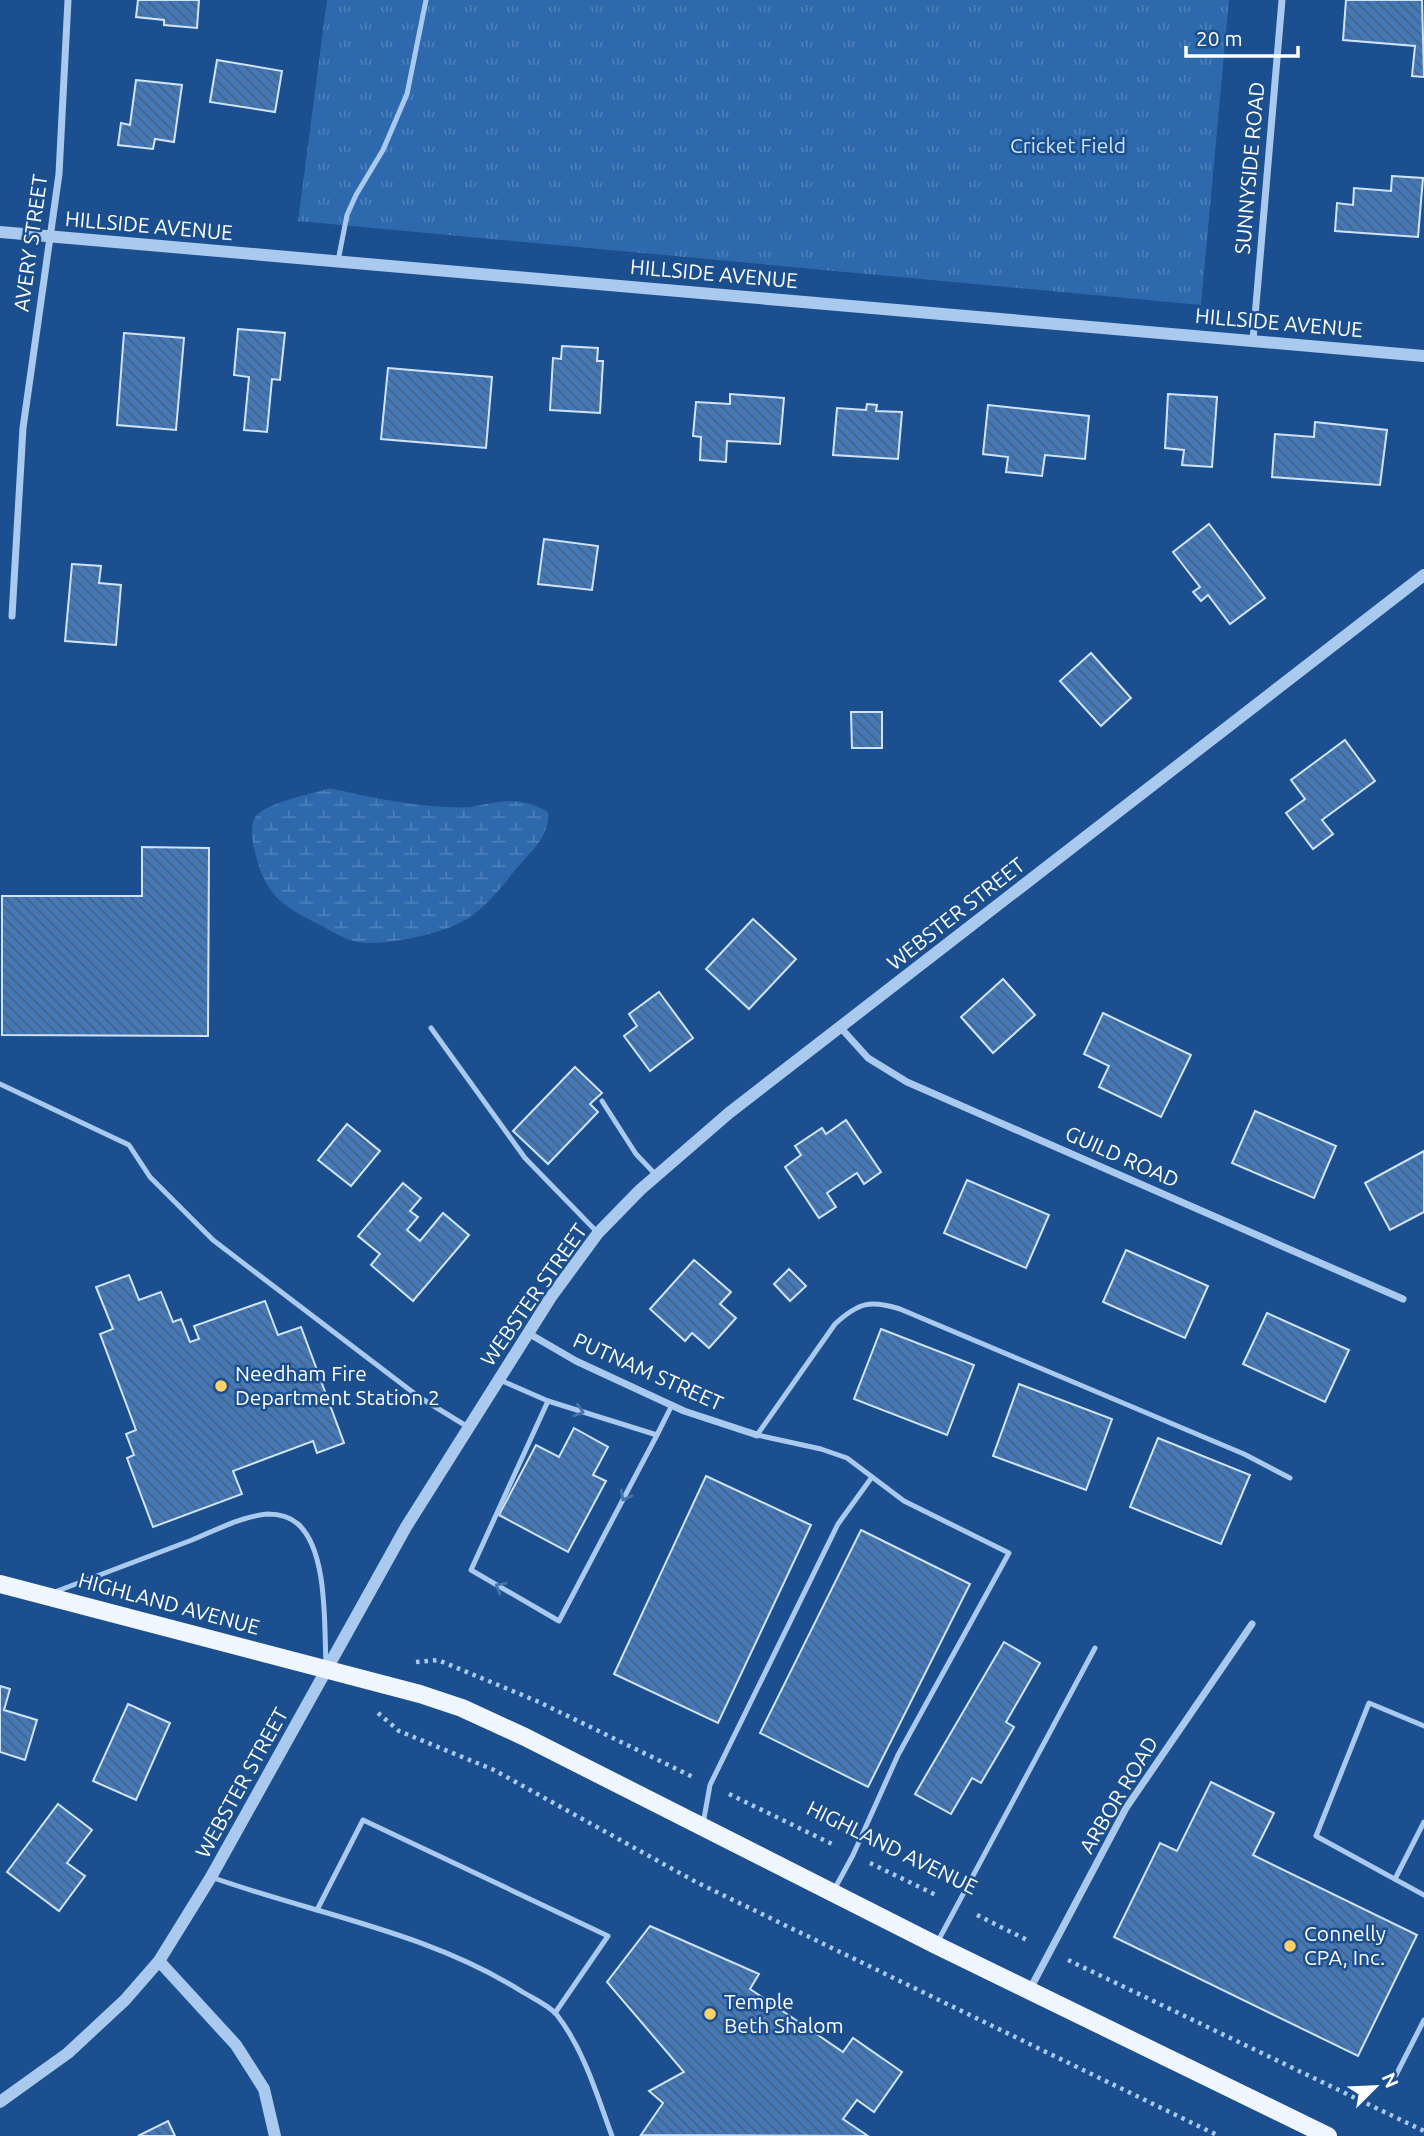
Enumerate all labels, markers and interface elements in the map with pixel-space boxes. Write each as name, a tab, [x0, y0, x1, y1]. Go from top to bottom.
scale bar	[1186, 14, 1298, 58]
text: 20 m	[1196, 26, 1243, 50]
street label: SUNNYSIDE ROAD	[1230, 81, 1268, 255]
park label: Cricket Field	[1010, 133, 1126, 157]
street label: AVERY STREET	[8, 172, 52, 313]
street label: HILLSIDE AVENUE	[64, 206, 234, 244]
street label: HILLSIDE AVENUE	[629, 254, 799, 292]
street label: HILLSIDE AVENUE	[1194, 303, 1364, 341]
street label: WEBSTER STREET	[882, 852, 1029, 974]
street label: GUILD ROAD	[1062, 1120, 1183, 1192]
street label: WEBSTER STREET	[475, 1219, 591, 1370]
street label: PUTNAM STREET	[570, 1327, 727, 1415]
place label: Needham Fire Department Station 2	[235, 1361, 440, 1409]
marker: Needham Fire Department Station 2	[213, 1378, 229, 1394]
one-way arrow	[572, 1402, 584, 1417]
one-way arrow	[620, 1489, 633, 1501]
street label: HIGHLAND AVENUE	[76, 1567, 263, 1639]
one-way arrow	[495, 1582, 508, 1595]
street label: WEBSTER STREET	[190, 1703, 292, 1862]
street label: ARBOR ROAD	[1074, 1732, 1162, 1857]
street label: HIGHLAND AVENUE	[803, 1795, 982, 1899]
place label: Connelly CPA, Inc.	[1304, 1921, 1386, 1969]
marker: Connelly CPA, Inc.	[1282, 1938, 1298, 1954]
place label: Temple Beth Shalom	[724, 1989, 844, 2037]
marker: Temple Beth Shalom	[702, 2006, 718, 2022]
north arrow	[1340, 2052, 1410, 2122]
text: N	[1378, 2069, 1403, 2091]

